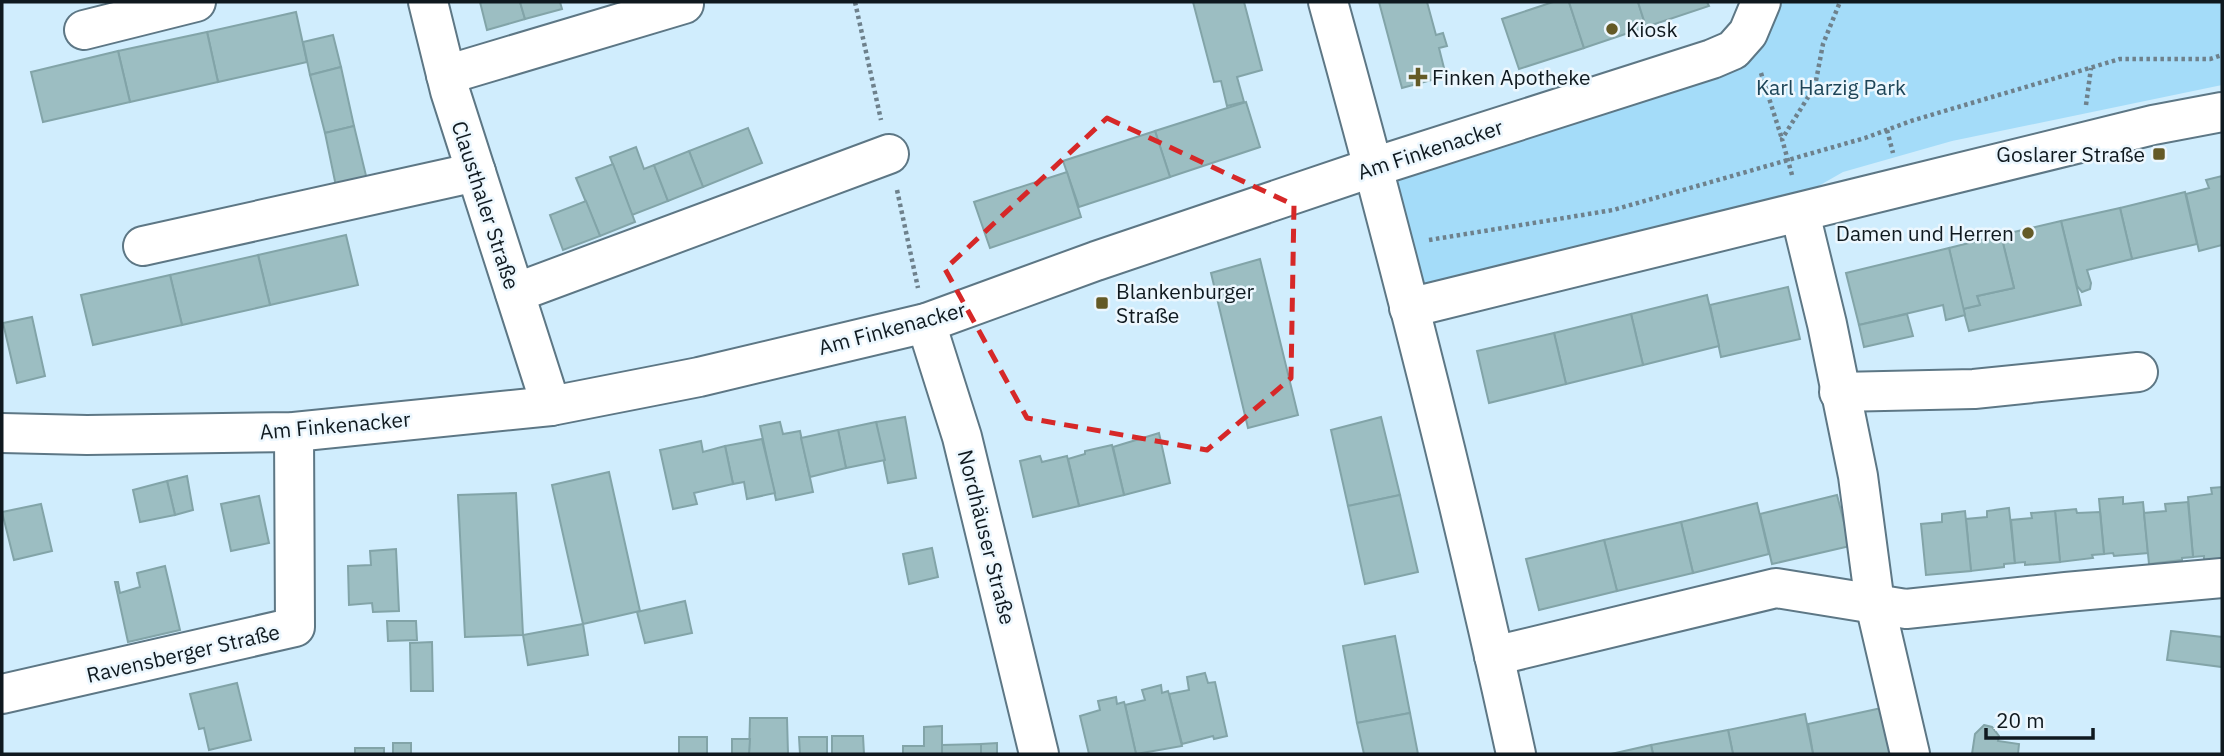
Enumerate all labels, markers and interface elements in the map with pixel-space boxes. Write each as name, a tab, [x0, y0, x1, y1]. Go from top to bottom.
place label: Kiosk	[1626, 15, 1678, 43]
marker: Kiosk	[1604, 21, 1620, 37]
place label: Finken Apotheke	[1432, 63, 1591, 91]
marker: Finken Apotheke	[1410, 69, 1426, 85]
park label: Karl Harzig Park	[1756, 73, 1906, 101]
street label: Am Finkenacker	[1354, 112, 1507, 186]
street label: Clausthaler Straße	[446, 117, 526, 293]
place label: Goslarer Straße	[1996, 140, 2145, 168]
marker: Goslarer Straße	[2151, 146, 2167, 162]
place label: Damen und Herren	[1836, 219, 2014, 247]
marker: Damen und Herren	[2020, 225, 2036, 241]
place label: Blankenburger Straße	[1116, 277, 1255, 329]
street label: Am Finkenacker	[815, 295, 969, 361]
marker: Blankenburger Straße	[1094, 295, 1110, 311]
street label: Am Finkenacker	[258, 404, 412, 446]
street label: Nordhäuser Straße	[952, 447, 1022, 627]
street label: Ravensberger Straße	[84, 617, 282, 689]
scale bar	[1986, 696, 2093, 740]
text: 20 m	[1996, 706, 2045, 734]

